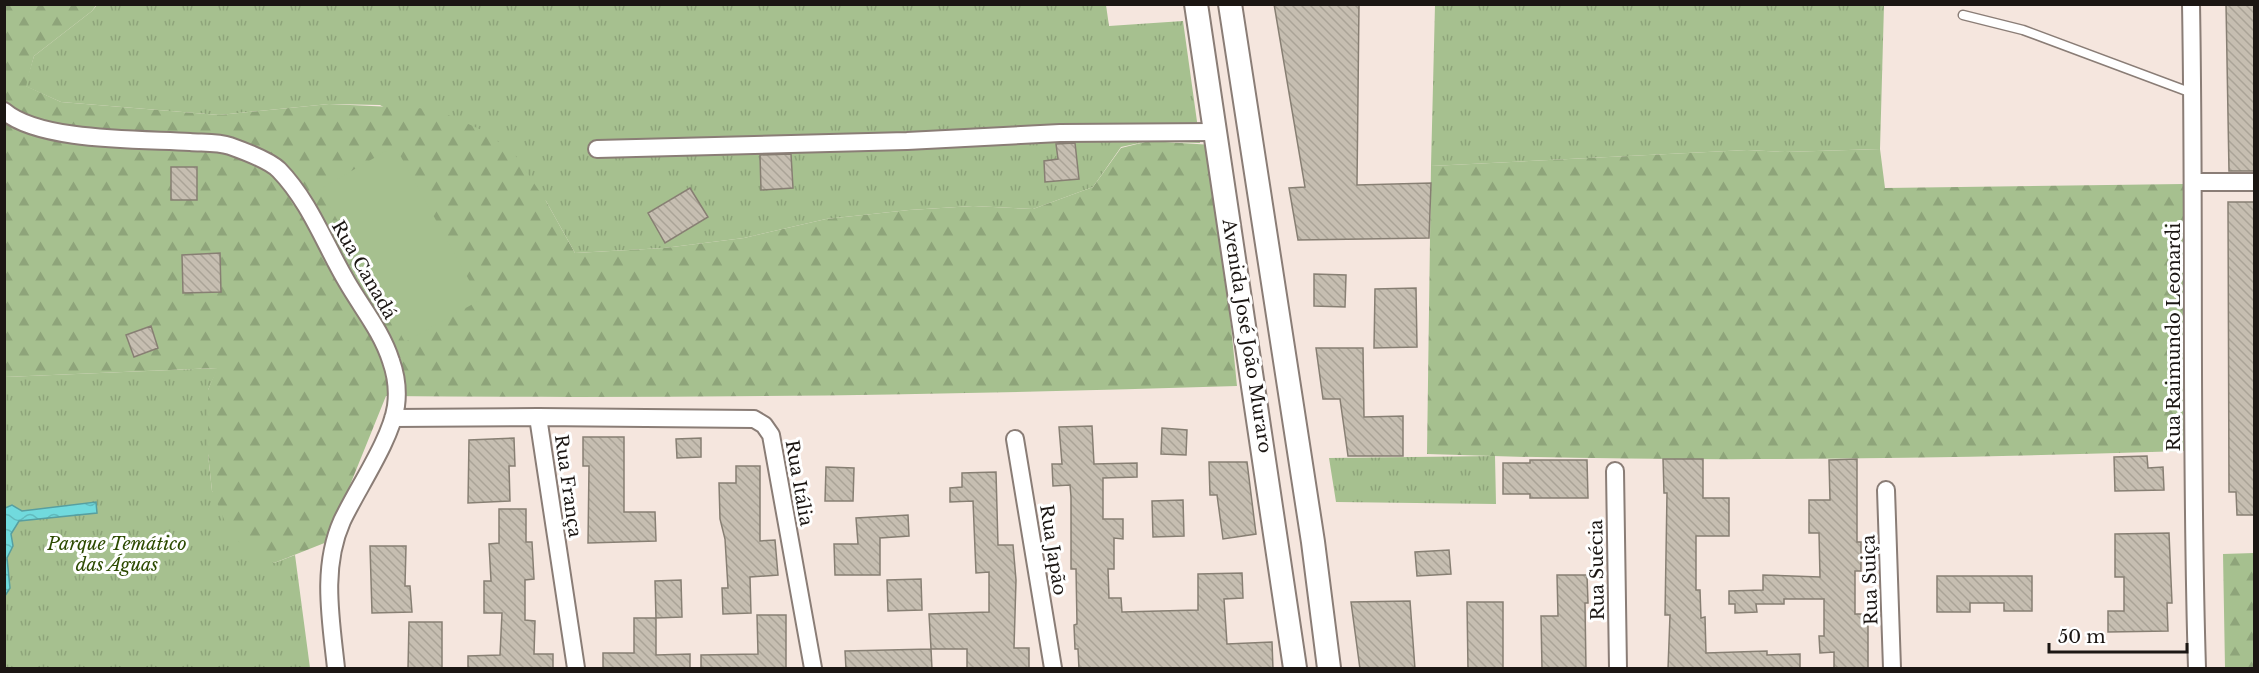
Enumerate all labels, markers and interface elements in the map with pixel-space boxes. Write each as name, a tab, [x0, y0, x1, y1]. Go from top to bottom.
street label: Avenida José João Muraro	[1217, 216, 1276, 455]
street label: Rua Canadá	[327, 217, 401, 323]
street label: Rua Raimundo Leonardi	[2163, 223, 2185, 451]
street label: Rua França	[550, 433, 586, 539]
street label: Rua Itália	[781, 438, 817, 528]
street label: Rua Japão	[1035, 503, 1071, 597]
street label: Rua Suécia	[1585, 519, 1609, 621]
park label: Parque Temático das Águas	[46, 533, 187, 576]
street label: Rua Suiça	[1857, 534, 1883, 626]
scale bar	[2049, 616, 2187, 654]
text: 50 m	[2058, 626, 2106, 648]

